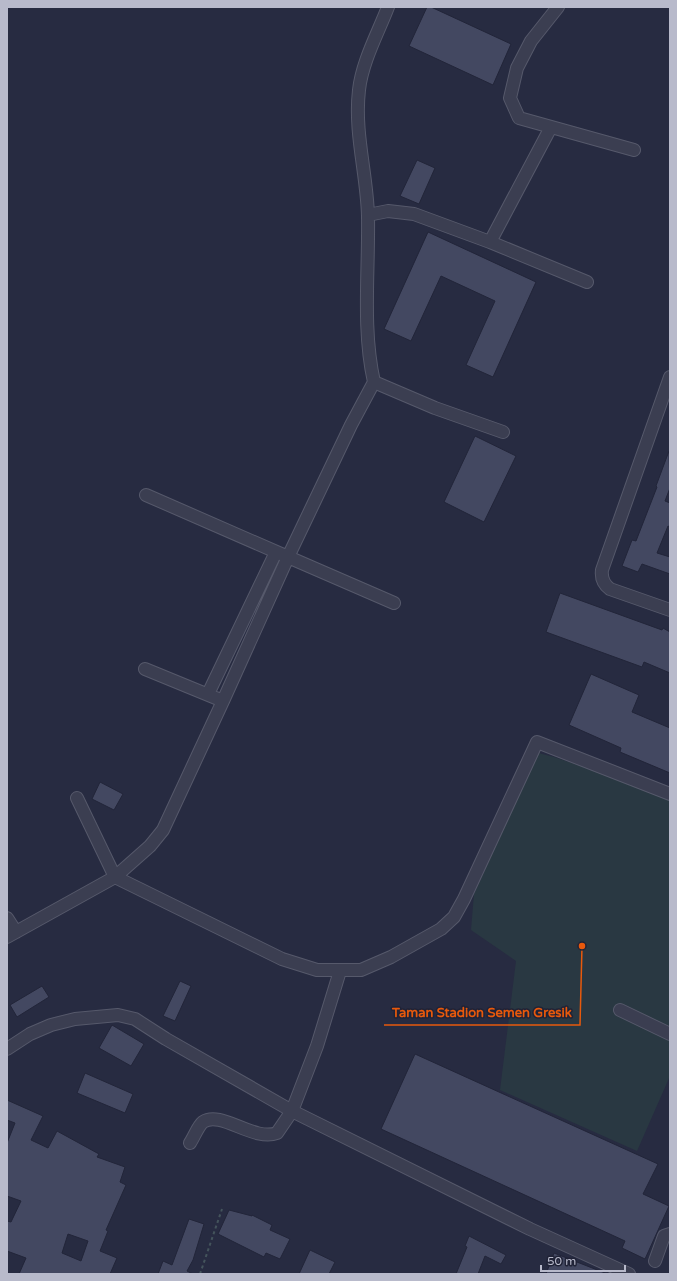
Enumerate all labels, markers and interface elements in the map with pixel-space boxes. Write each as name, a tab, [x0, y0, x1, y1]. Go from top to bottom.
callout: Taman Stadion Semen Gresik	[384, 1000, 580, 1025]
text: Taman Stadion Semen Gresik	[391, 1005, 572, 1021]
scale bar	[541, 1247, 625, 1273]
text: 50 m	[547, 1254, 576, 1268]

